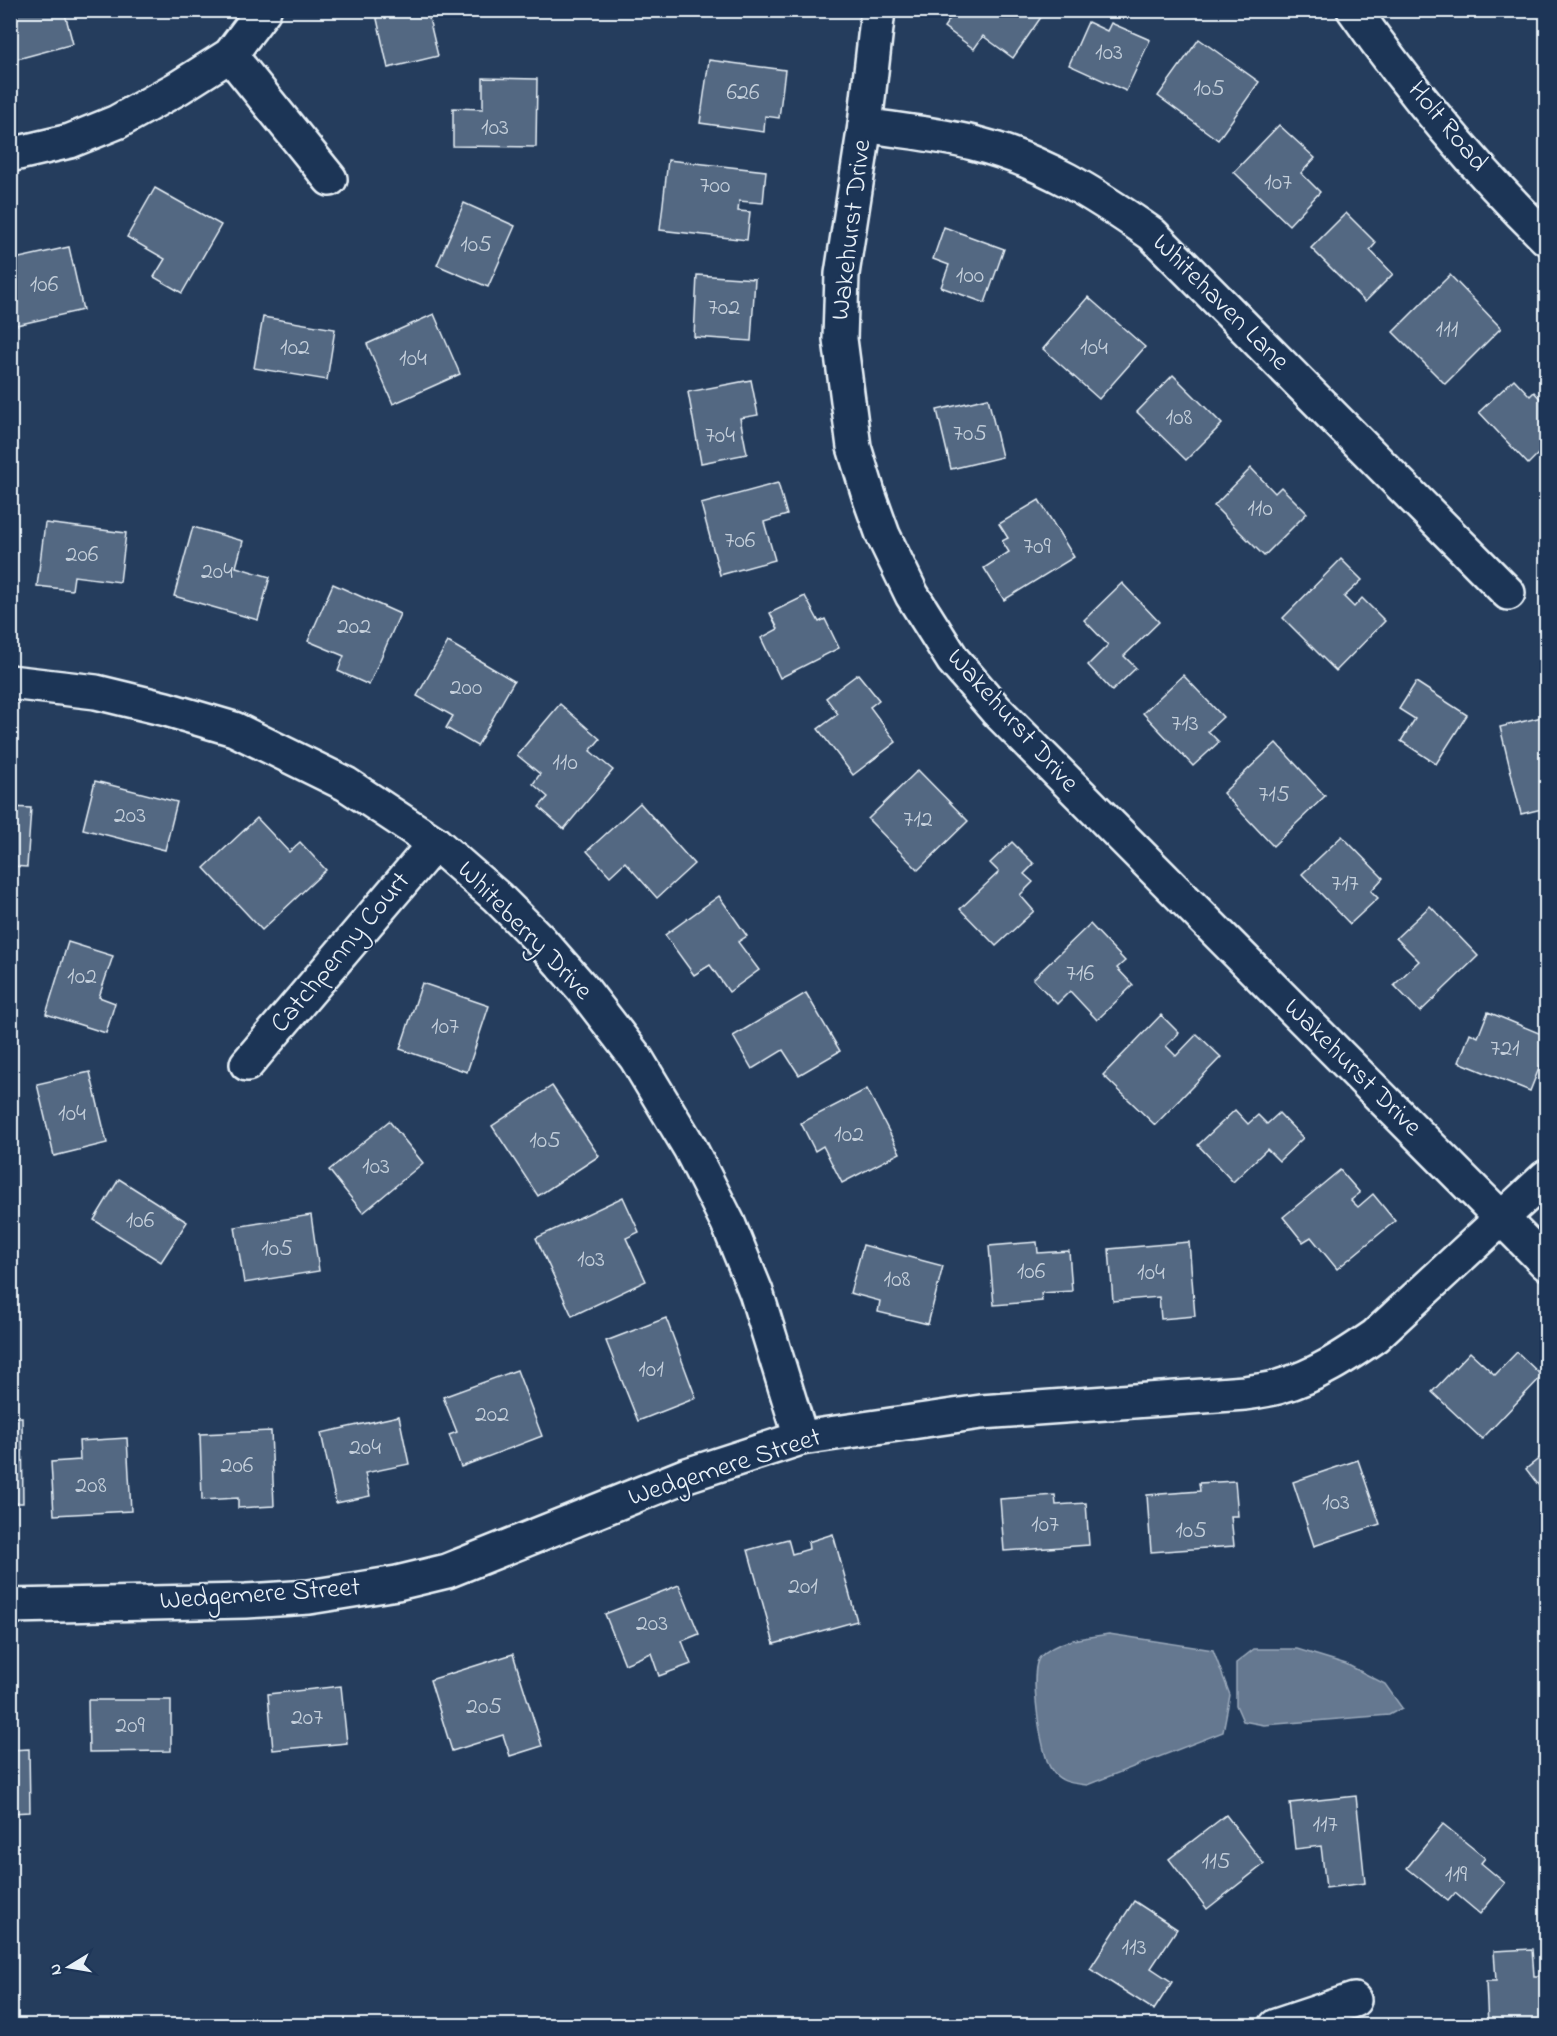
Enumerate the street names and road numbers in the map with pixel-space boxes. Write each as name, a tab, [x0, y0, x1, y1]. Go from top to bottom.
street label: Holt Road	[1397, 73, 1497, 181]
street label: Wakehurst Drive	[822, 136, 883, 323]
street label: Whitehaven Lane	[1142, 225, 1298, 381]
street label: Wakehurst Drive	[937, 640, 1088, 802]
street label: Whiteberry Drive	[447, 852, 602, 1010]
street label: Catchpenny Court	[262, 864, 420, 1042]
street label: Wakehurst Drive	[1274, 990, 1431, 1147]
street label: Wedgemere Street	[624, 1418, 826, 1518]
street label: Wedgemere Street	[159, 1569, 361, 1621]

